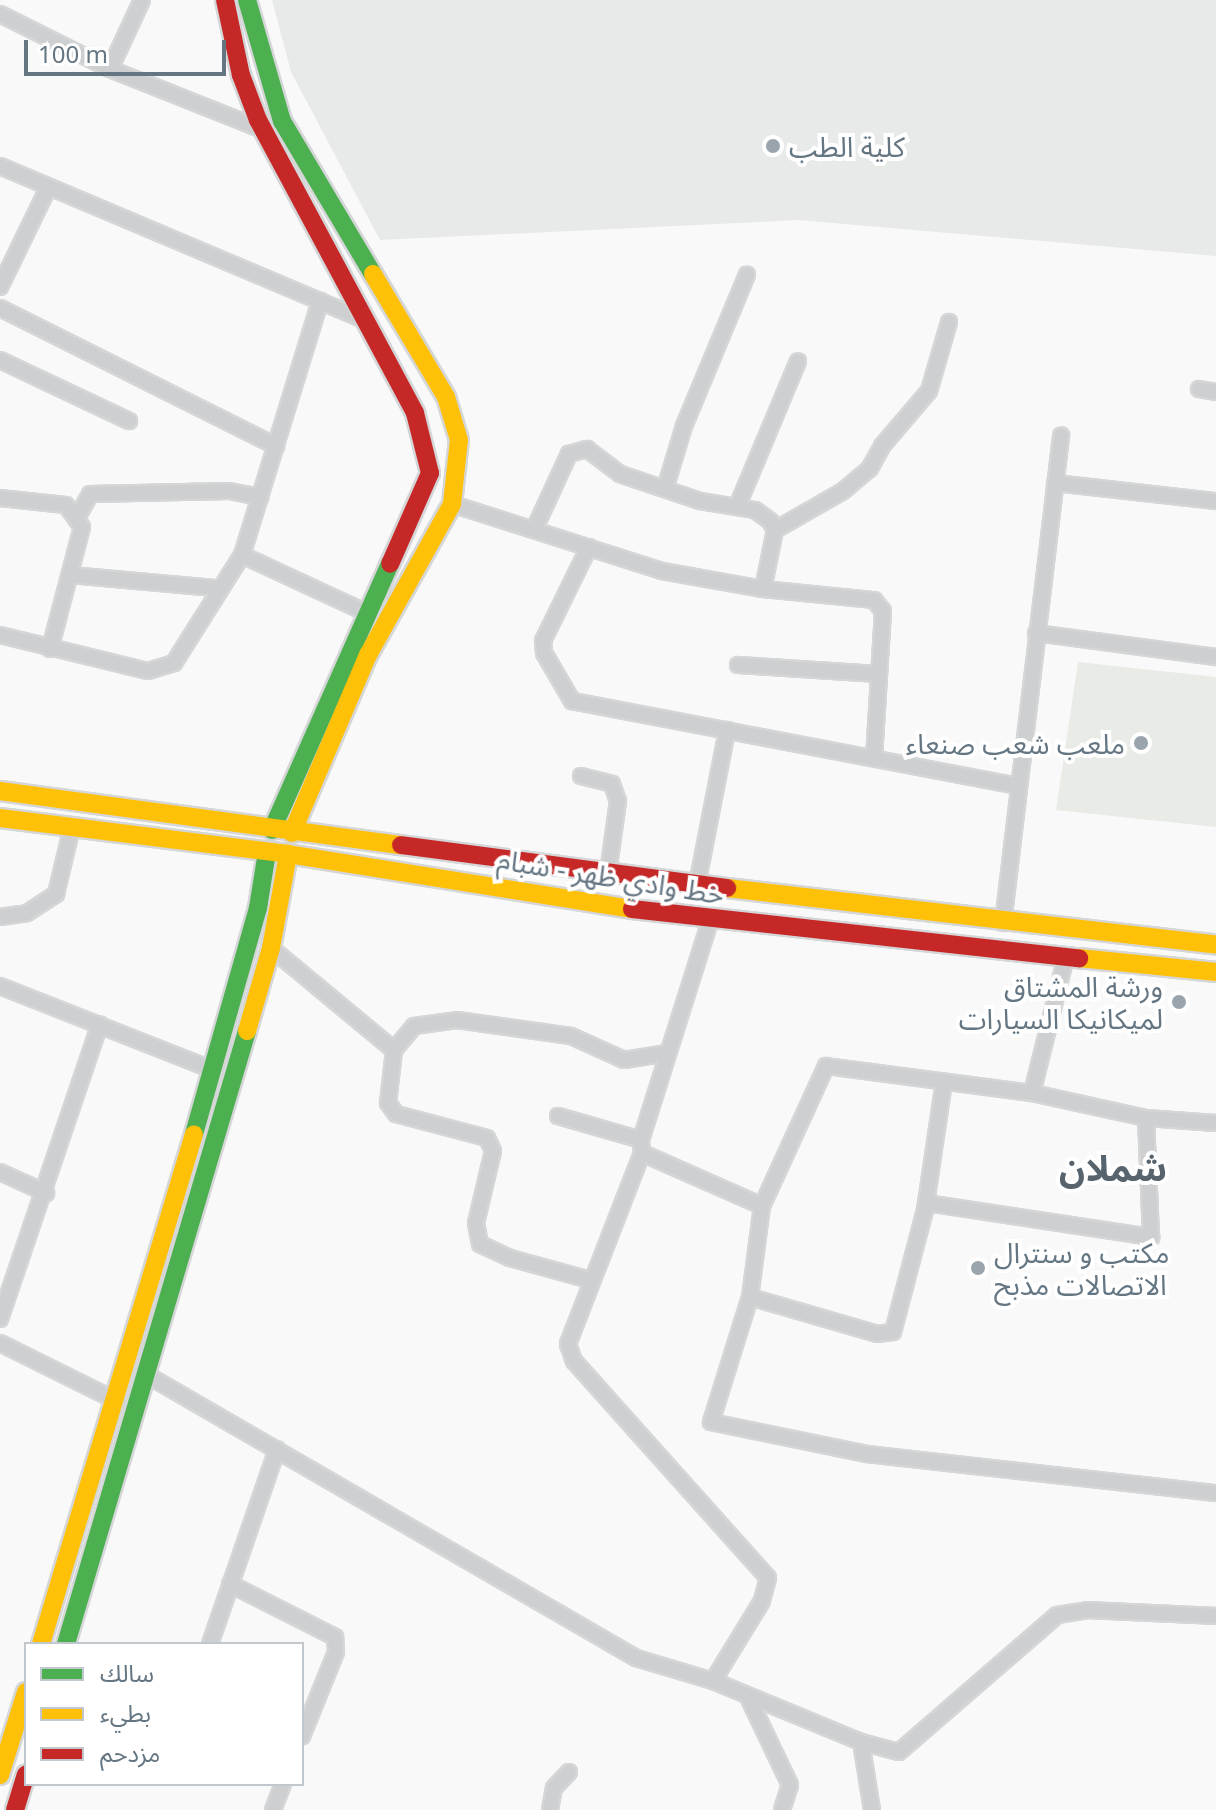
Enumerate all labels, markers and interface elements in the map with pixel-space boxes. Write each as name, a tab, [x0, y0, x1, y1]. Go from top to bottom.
scale bar	[28, 24, 230, 74]
text: 100 m	[38, 37, 108, 70]
place label: كلية الطب	[789, 129, 905, 163]
marker: كلية الطب	[764, 137, 782, 155]
place label: ملعب شعب صنعاء	[906, 726, 1125, 760]
marker: ملعب شعب صنعاء	[1132, 734, 1150, 752]
street label: خط وادي ظهر - شبام	[495, 841, 727, 911]
place label: ورشة المشتاق لميكانيكا السيارات	[959, 969, 1163, 1035]
marker: ورشة المشتاق لميكانيكا السيارات	[1170, 993, 1188, 1011]
district label: شملان	[1059, 1146, 1167, 1190]
place label: مكتب و سنترال الاتصالات مذبح	[994, 1235, 1170, 1301]
marker: مكتب و سنترال الاتصالات مذبح	[969, 1259, 987, 1277]
legend	[24, 1642, 304, 1786]
text: سالك	[100, 1656, 154, 1689]
text: بطيء	[100, 1696, 151, 1729]
text: مزدحم	[100, 1736, 160, 1769]

